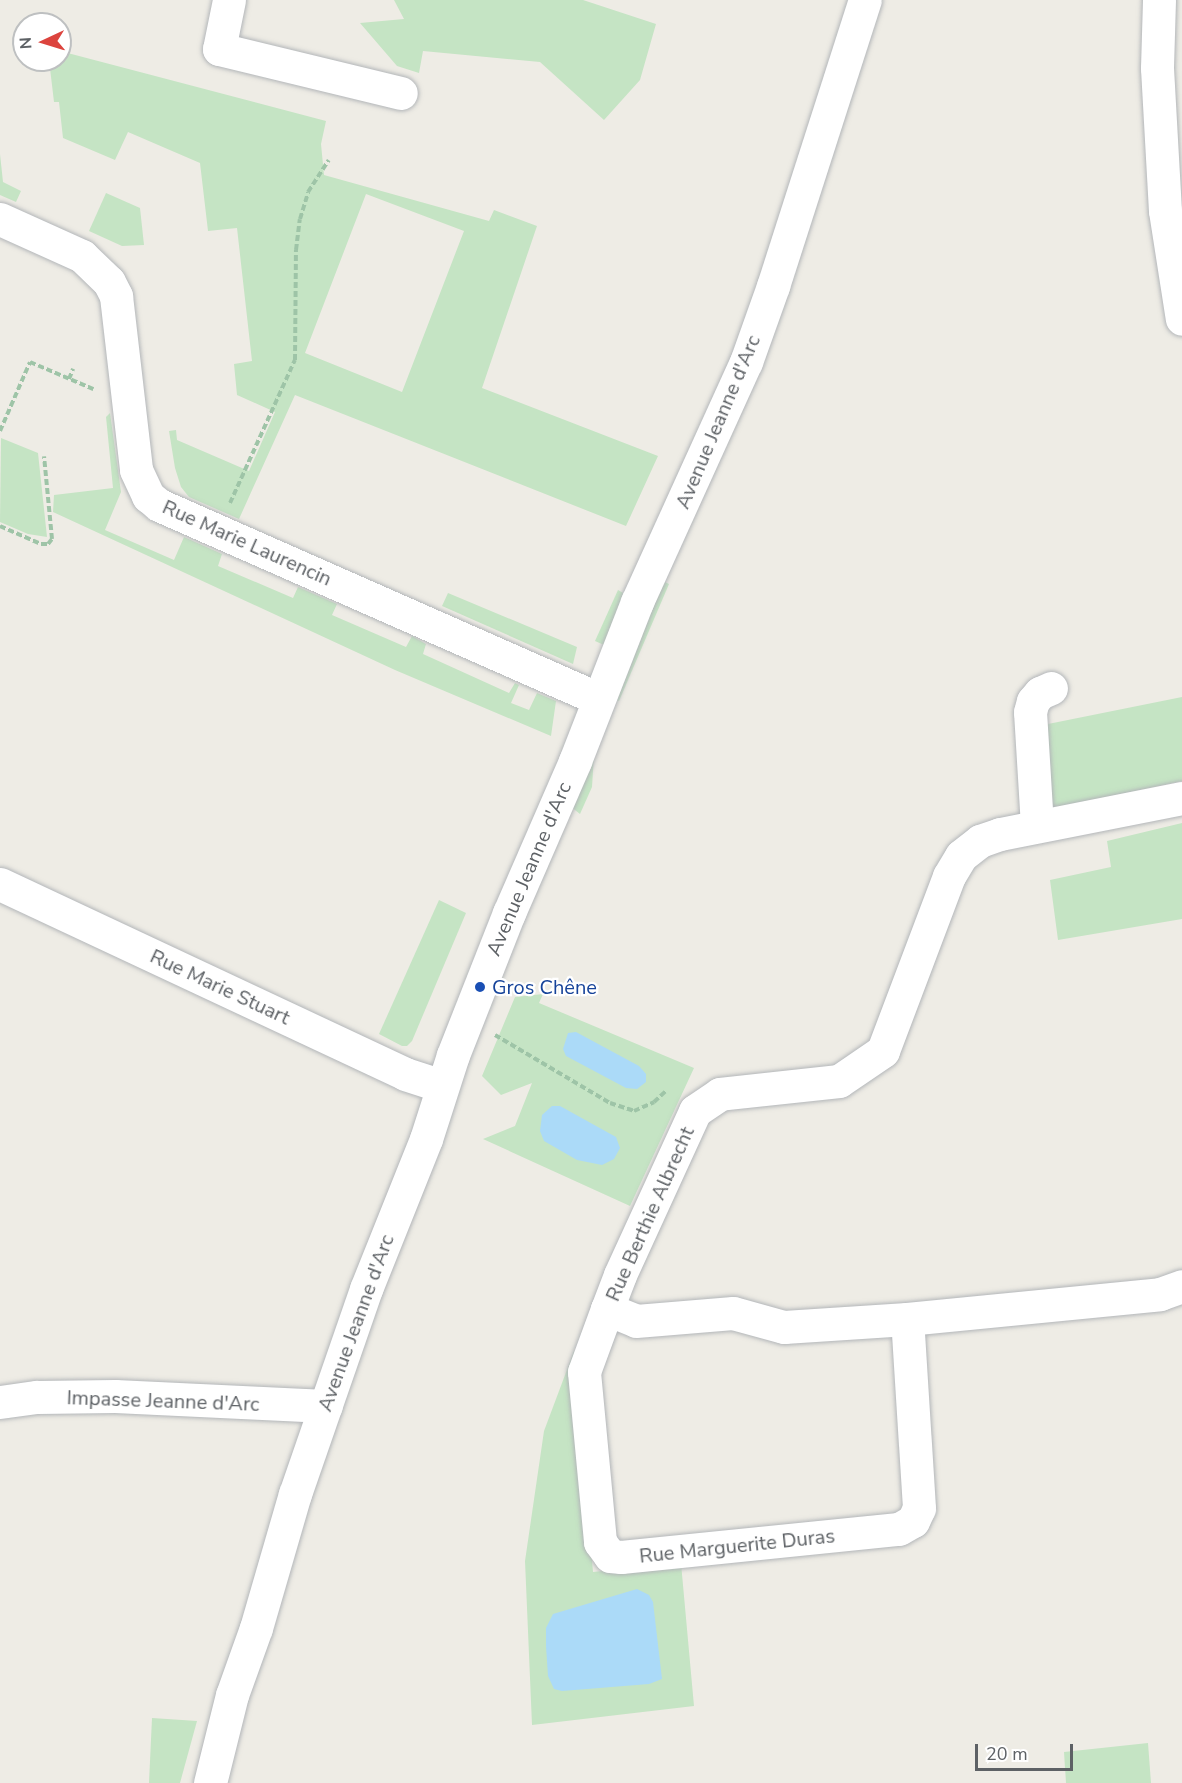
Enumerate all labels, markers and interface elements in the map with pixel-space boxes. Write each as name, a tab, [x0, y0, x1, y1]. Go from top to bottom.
north arrow	[12, 12, 72, 72]
text: N	[15, 36, 37, 50]
street label: Avenue Jeanne d'Arc	[671, 332, 765, 512]
street label: Rue Marie Laurencin	[159, 495, 335, 591]
street label: Avenue Jeanne d'Arc	[482, 779, 576, 959]
street label: Rue Marie Stuart	[146, 944, 294, 1030]
place label: Gros Chêne	[492, 975, 597, 999]
marker: Gros Chêne	[473, 980, 487, 994]
street label: Rue Berthie Albrecht	[601, 1123, 699, 1305]
street label: Avenue Jeanne d'Arc	[313, 1231, 399, 1415]
street label: Impasse Jeanne d'Arc	[66, 1386, 260, 1416]
street label: Rue Marguerite Duras	[638, 1524, 836, 1568]
scale bar	[978, 1732, 1076, 1770]
text: 20 m	[986, 1742, 1028, 1766]

